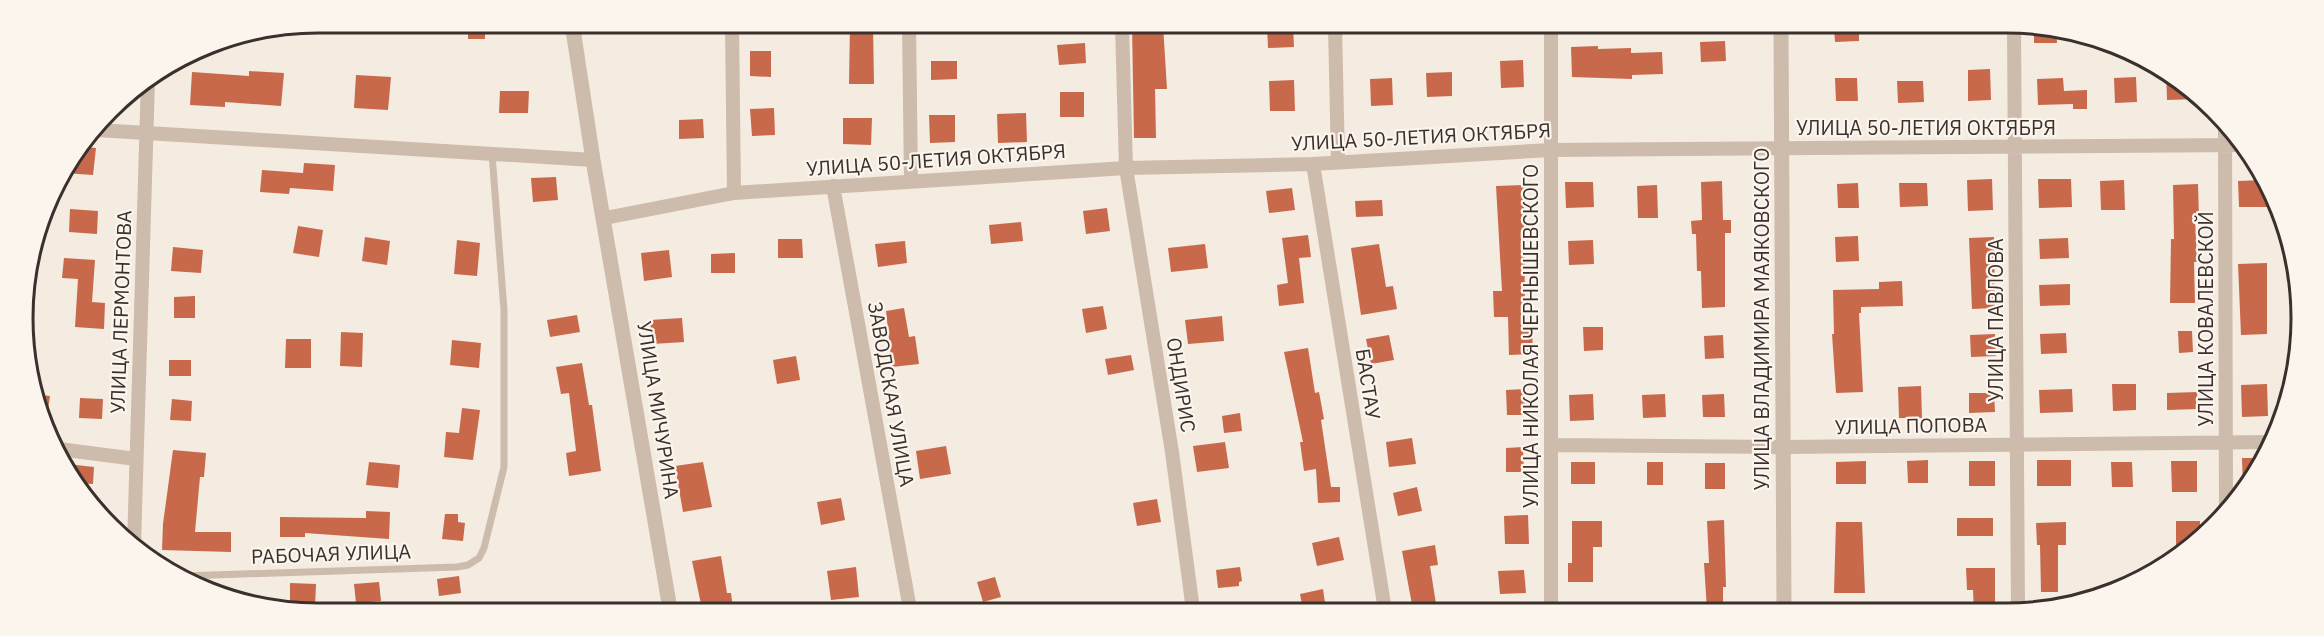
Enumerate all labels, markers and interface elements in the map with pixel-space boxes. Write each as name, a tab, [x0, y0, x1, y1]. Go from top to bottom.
street label: УЛИЦА 50-ЛЕТИЯ ОКТЯБРЯ	[1796, 114, 2056, 141]
street label: УЛИЦА 50-ЛЕТИЯ ОКТЯБРЯ	[1290, 116, 1552, 157]
street label: УЛИЦА 50-ЛЕТИЯ ОКТЯБРЯ	[805, 137, 1067, 182]
street label: УЛИЦА ВЛАДИМИРА МАЯКОВСКОГО	[1748, 148, 1775, 490]
street label: УЛИЦА НИКОЛАЯ ЧЕРНЫШЕВСКОГО	[1517, 164, 1544, 508]
street label: УЛИЦА ЛЕРМОНТОВА	[103, 210, 138, 414]
street label: УЛИЦА КОВАЛЕВСКОЙ	[2192, 211, 2219, 427]
street label: УЛИЦА ПАВЛОВА	[1982, 238, 2009, 402]
street label: ЗАВОДСКАЯ УЛИЦА	[862, 299, 921, 489]
street label: УЛИЦА МИЧУРИНА	[631, 319, 686, 501]
street label: ОНДИРИС	[1161, 336, 1202, 434]
street label: БАСТАУ	[1350, 346, 1387, 421]
street label: УЛИЦА ПОПОВА	[1834, 411, 1988, 440]
street label: РАБОЧАЯ УЛИЦА	[250, 537, 412, 570]

